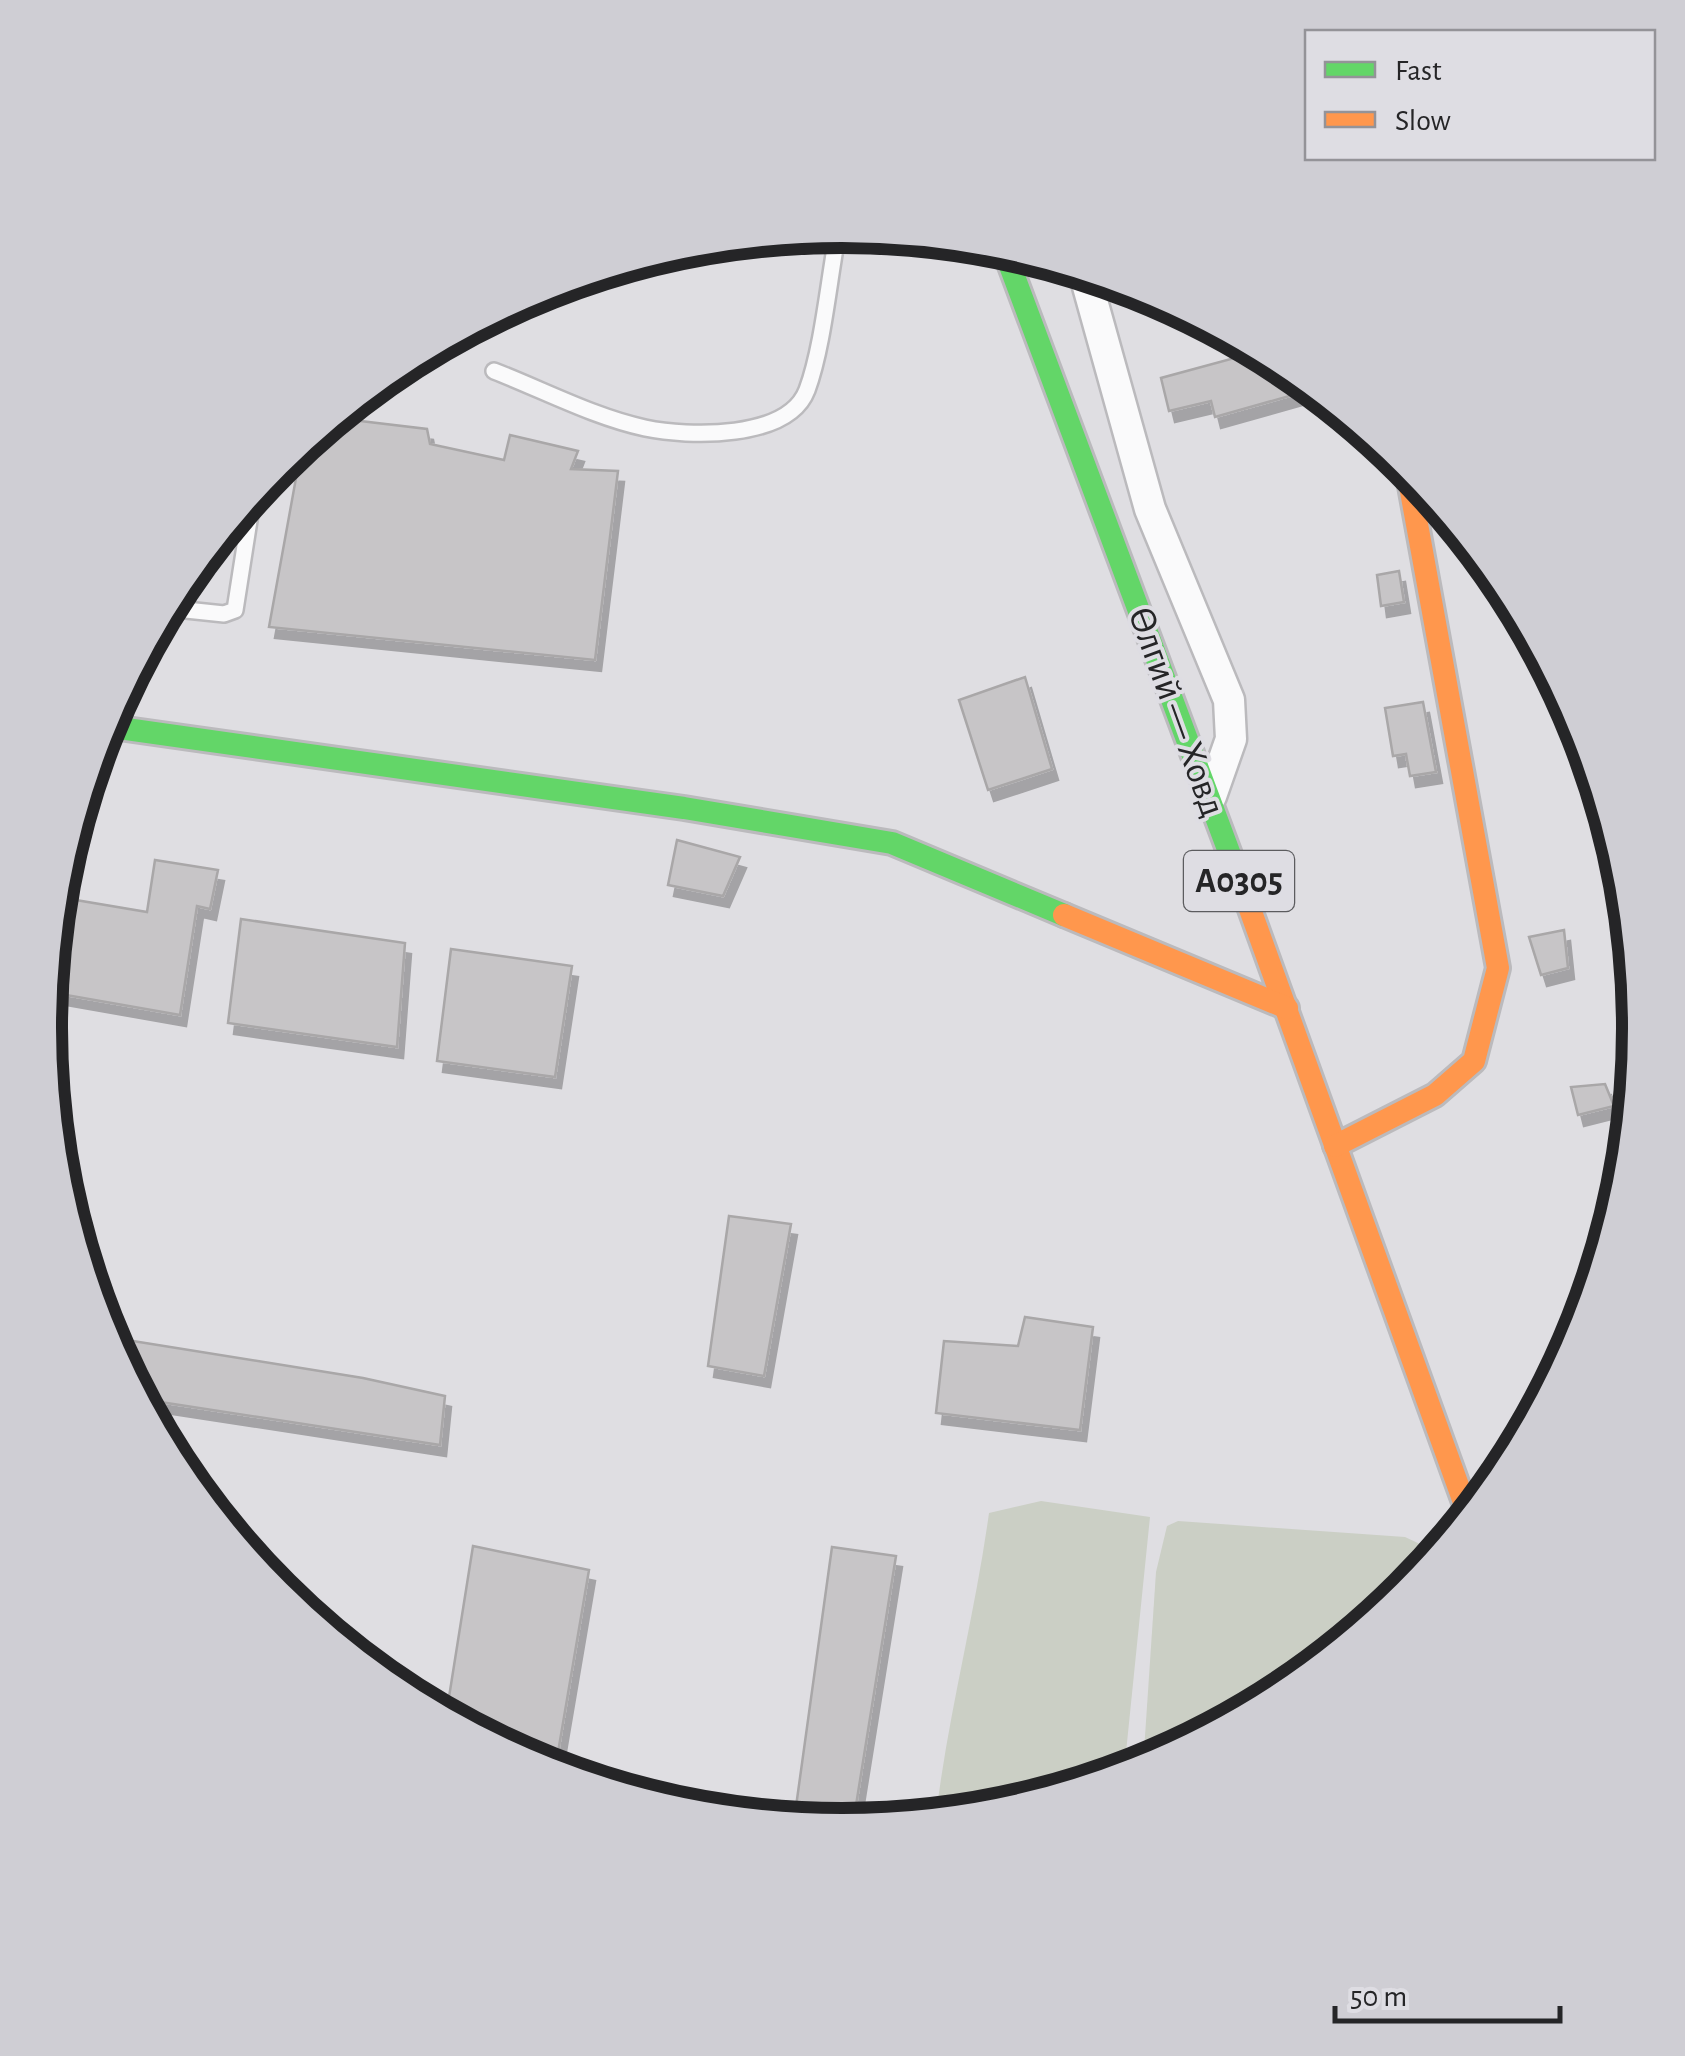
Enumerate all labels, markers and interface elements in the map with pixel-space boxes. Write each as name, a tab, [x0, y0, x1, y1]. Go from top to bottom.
legend	[1305, 30, 1655, 160]
text: Fast	[1395, 56, 1442, 86]
text: Slow	[1395, 106, 1451, 136]
street label: Өлгий — Ховд	[1121, 602, 1231, 822]
road number: A0305	[1184, 851, 1294, 911]
scale bar	[1335, 1961, 1560, 2023]
text: 50 m	[1350, 1982, 1407, 2012]

